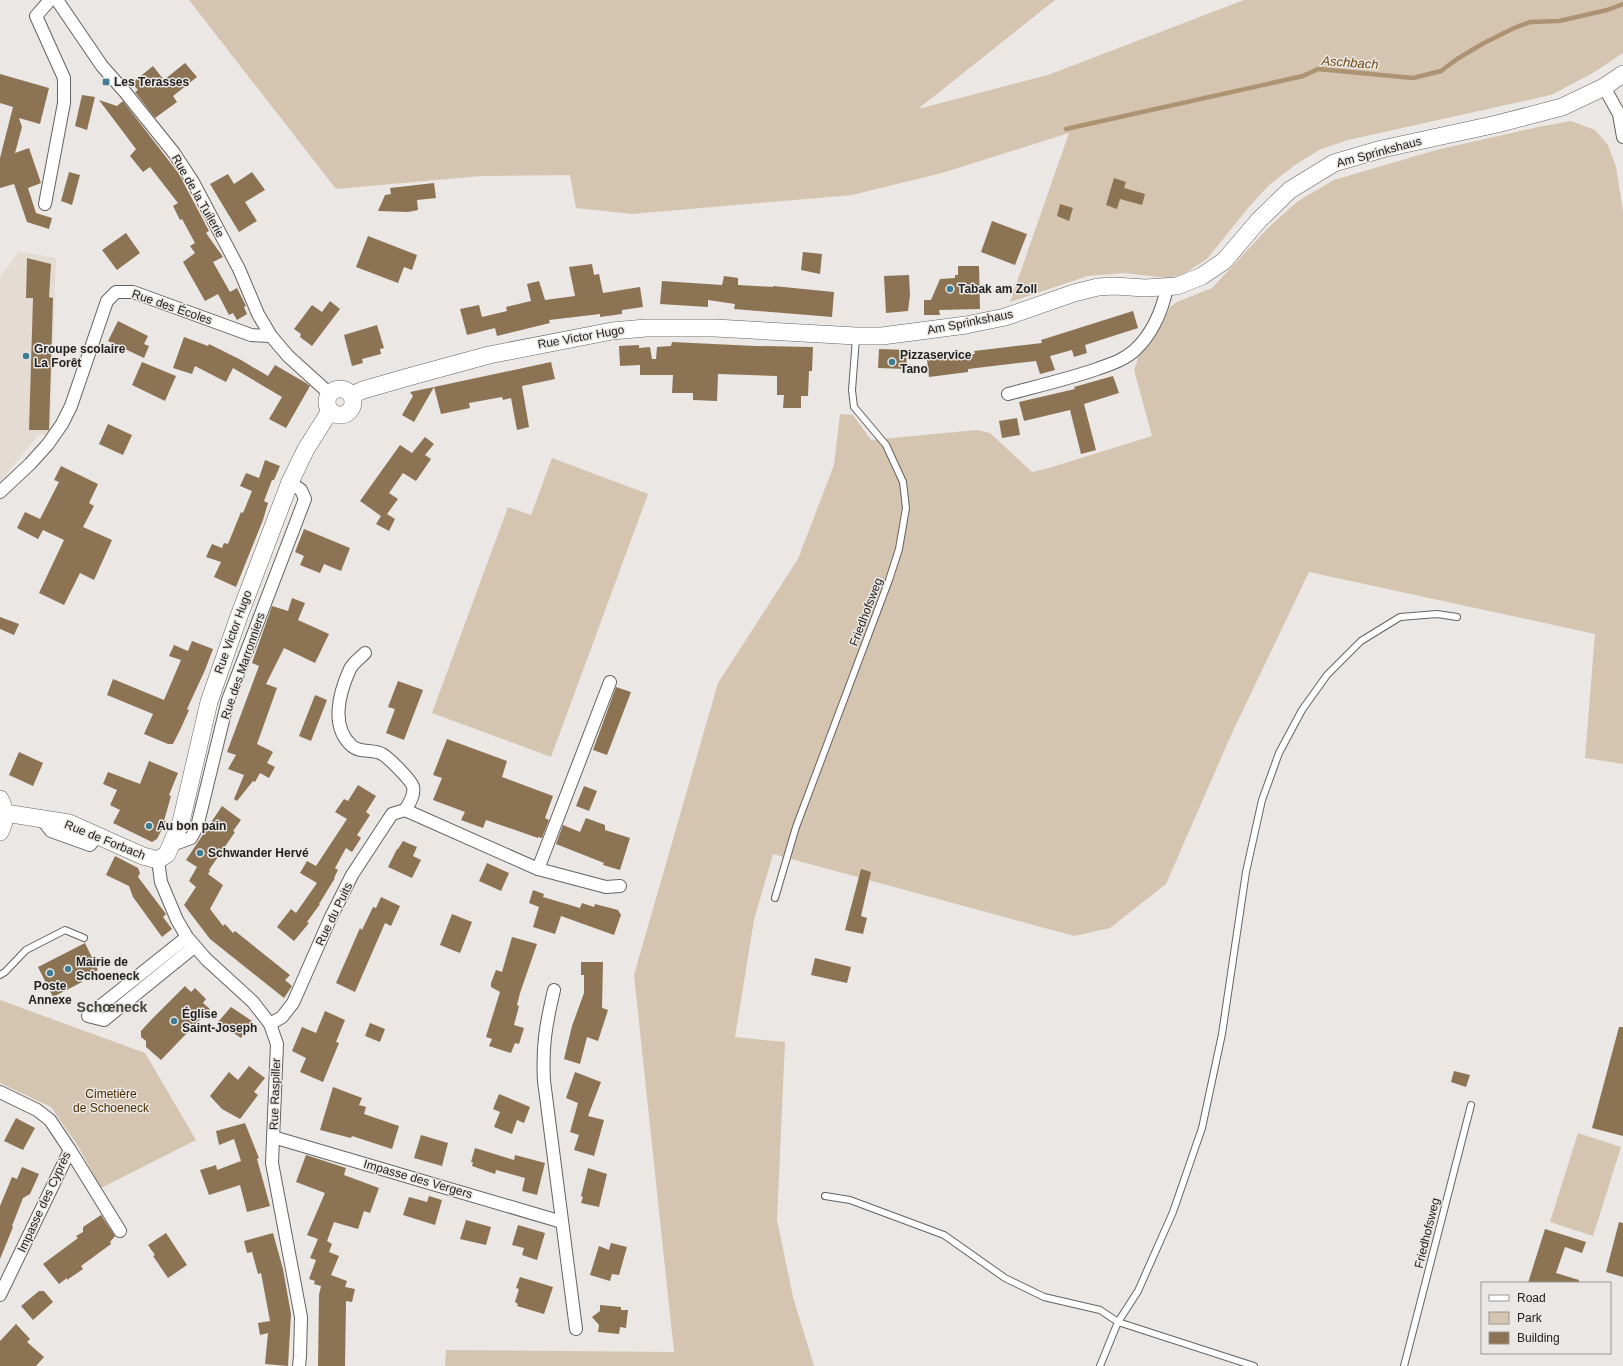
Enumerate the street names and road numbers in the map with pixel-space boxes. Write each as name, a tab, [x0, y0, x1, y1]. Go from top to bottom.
street label: Am Sprinkshaus	[1335, 134, 1423, 170]
street label: Rue de la Tuilerie	[169, 152, 228, 240]
street label: Rue des Écoles	[130, 286, 214, 327]
street label: Am Sprinkshaus	[926, 307, 1014, 337]
street label: Rue Victor Hugo	[537, 322, 626, 352]
street label: Friedhofsweg	[847, 576, 885, 648]
street label: Rue Victor Hugo	[211, 588, 255, 676]
street label: Rue des Marronniers	[218, 611, 268, 721]
street label: Rue de Forbach	[62, 817, 148, 863]
street label: Rue du Puits	[313, 880, 355, 948]
street label: Rue Raspiller	[267, 1058, 283, 1130]
street label: Impasse des Cyprès	[15, 1149, 73, 1255]
street label: Impasse des Vergers	[362, 1157, 474, 1201]
street label: Friedhofsweg	[1411, 1196, 1443, 1270]

